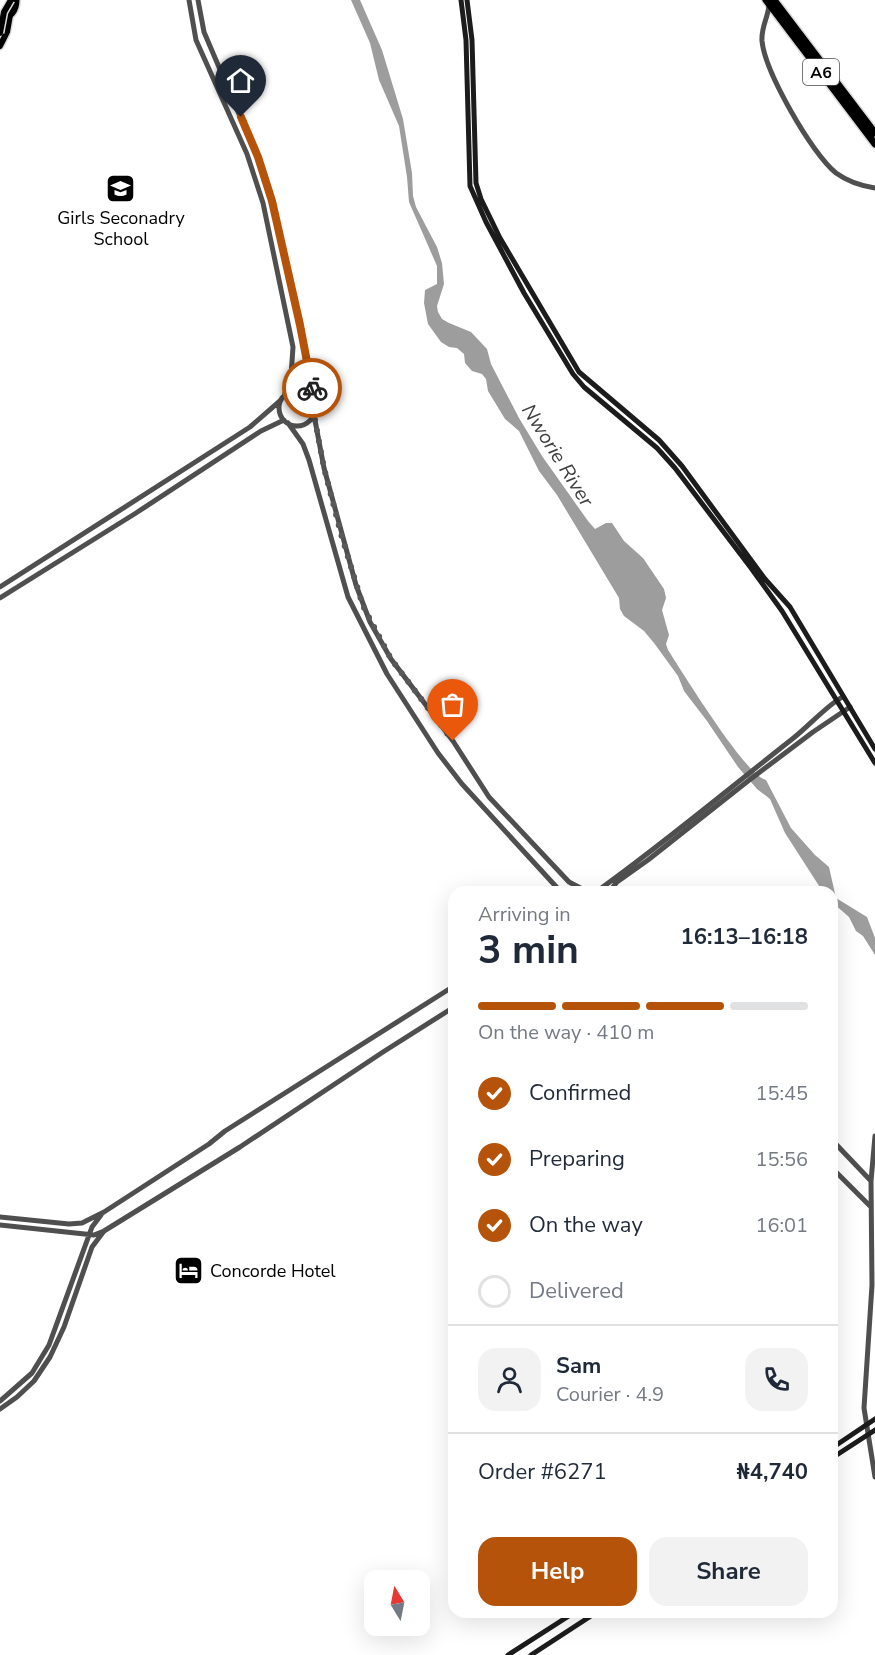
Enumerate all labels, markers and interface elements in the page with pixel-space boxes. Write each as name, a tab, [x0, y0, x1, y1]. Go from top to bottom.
pin	[215, 55, 266, 117]
road number: A6	[803, 59, 839, 85]
icon: home	[224, 64, 257, 97]
school or university icon: Girls Seconadry School	[105, 173, 137, 205]
place label: Girls Seconadry School	[57, 206, 186, 251]
courier	[282, 358, 342, 418]
icon: bike	[296, 372, 329, 405]
water label: Nworie River	[515, 399, 600, 512]
pin	[427, 679, 478, 741]
icon: bag	[436, 688, 469, 721]
text: Arriving in	[478, 901, 571, 928]
text: 16:13–16:18	[680, 922, 808, 952]
text: 3 min	[478, 924, 579, 977]
text: On the way · 410 m	[478, 1019, 654, 1046]
icon: check	[478, 1077, 511, 1110]
text: Confirmed	[529, 1078, 631, 1108]
text: 15:45	[755, 1080, 808, 1107]
icon: check	[478, 1143, 511, 1176]
text: Preparing	[529, 1144, 625, 1174]
text: 15:56	[755, 1146, 808, 1173]
icon: check	[478, 1209, 511, 1242]
text: On the way	[529, 1210, 643, 1240]
text: 16:01	[755, 1212, 808, 1239]
hotel icon: Concorde Hotel	[173, 1255, 205, 1287]
place label: Concorde Hotel	[210, 1259, 336, 1283]
text: Delivered	[529, 1276, 624, 1306]
button: person	[478, 1348, 541, 1411]
button: phone	[745, 1348, 808, 1411]
text: Sam	[556, 1351, 601, 1381]
text: Courier · 4.9	[556, 1381, 664, 1408]
text: Order #6271	[478, 1457, 607, 1487]
text: ₦4,740	[737, 1457, 808, 1487]
button: Help	[478, 1537, 637, 1606]
button: Share	[649, 1537, 808, 1606]
north arrow	[364, 1570, 430, 1636]
map controls	[364, 1570, 430, 1636]

